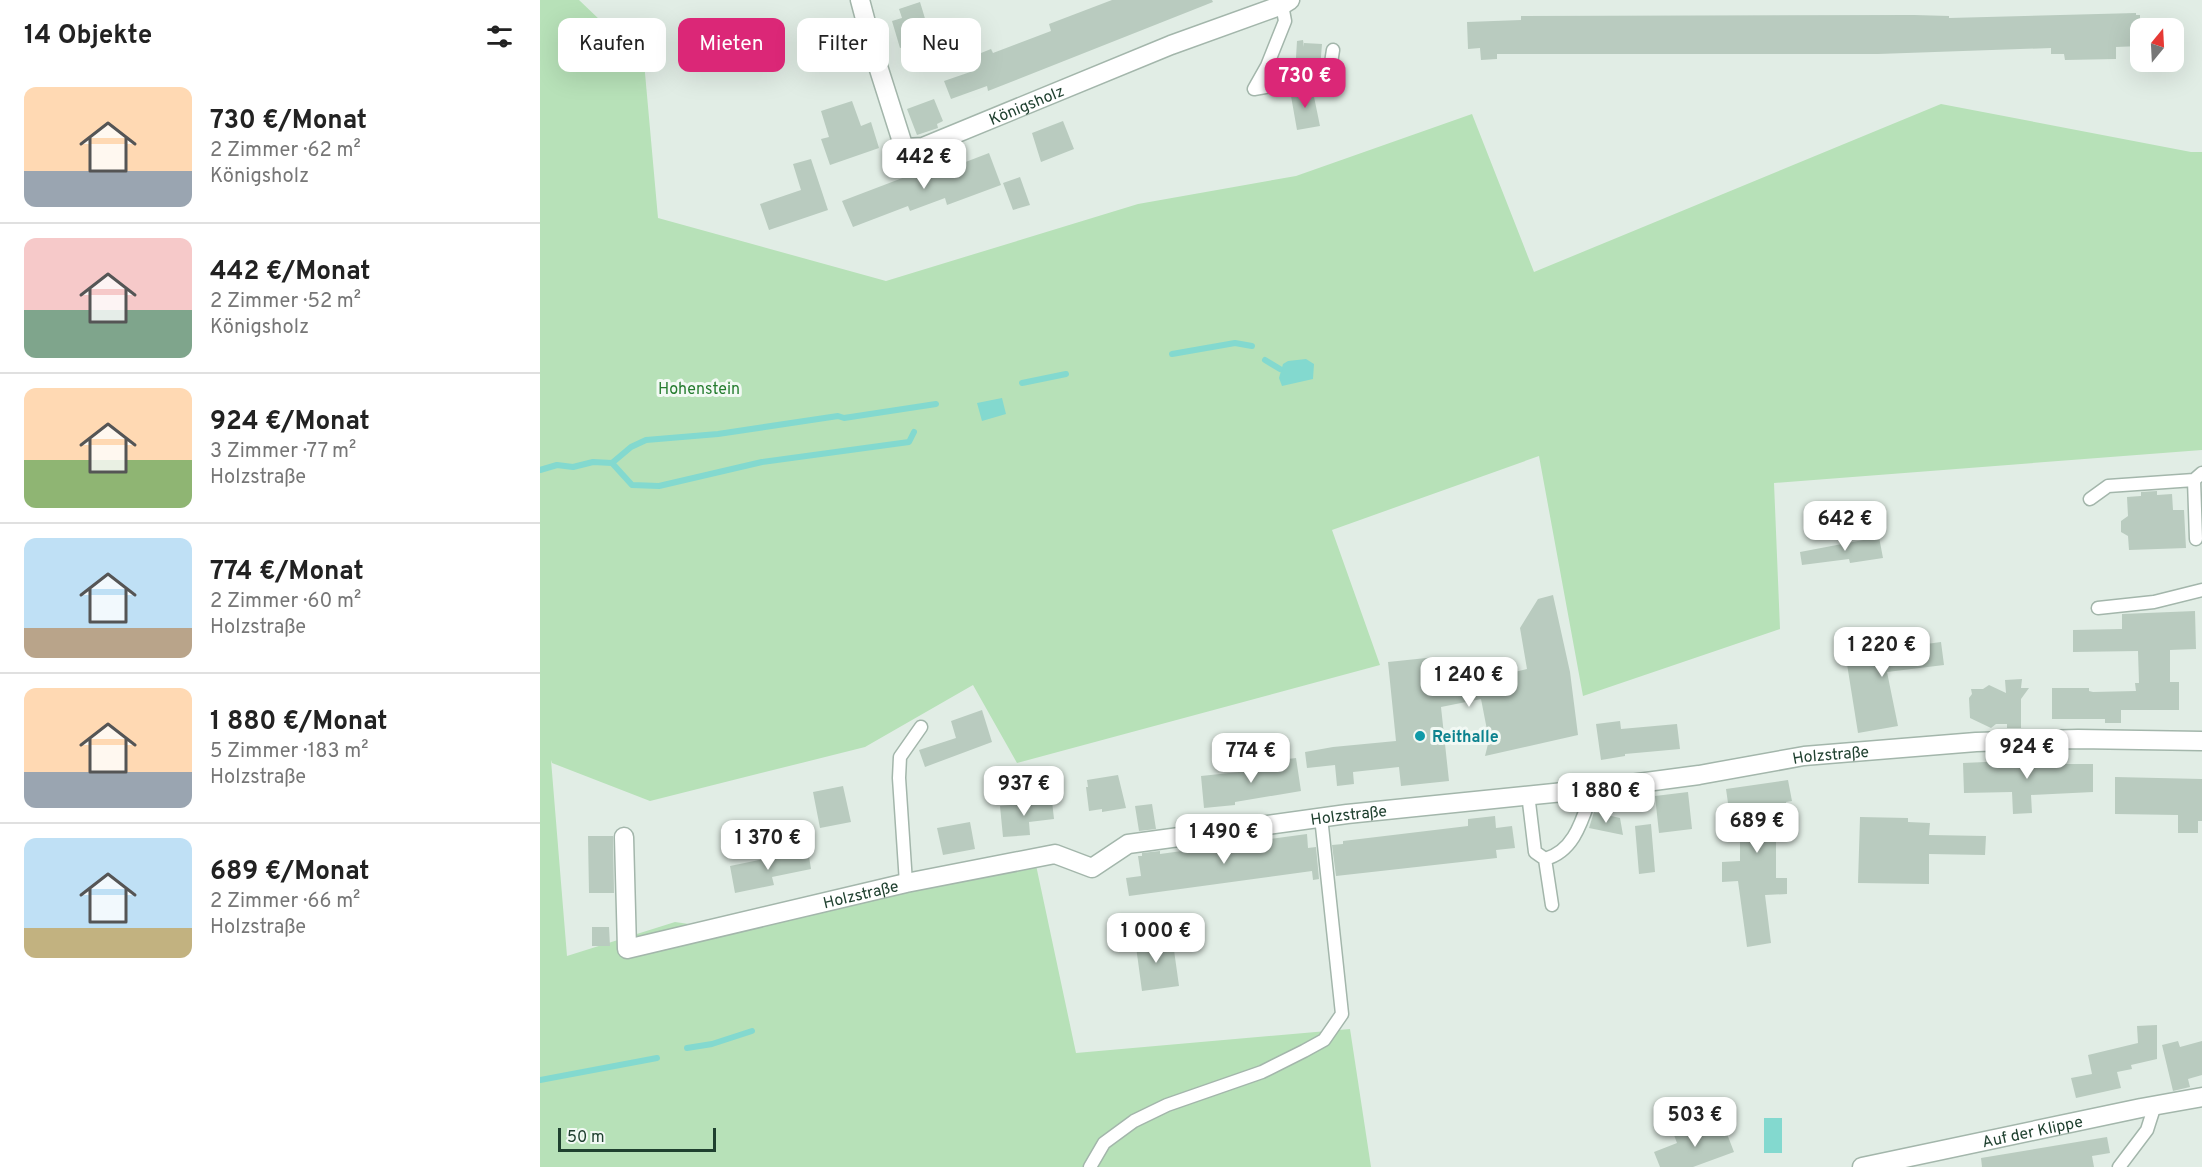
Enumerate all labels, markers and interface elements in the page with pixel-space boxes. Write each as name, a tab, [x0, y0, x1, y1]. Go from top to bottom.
chip: Kaufen	[558, 18, 666, 72]
chip: Mieten	[678, 18, 785, 72]
chip: Filter	[797, 18, 889, 72]
chip: Neu	[901, 18, 981, 72]
north arrow	[2130, 18, 2184, 72]
map controls	[2130, 18, 2184, 72]
text: 14 Objekte	[24, 20, 152, 53]
icon: filters	[483, 20, 516, 53]
pin: 730 €	[1263, 58, 1347, 109]
text: 730 €	[1279, 64, 1331, 90]
street label: Königsholz	[986, 82, 1067, 131]
text: 730 €/Monat	[210, 105, 367, 138]
icon: home	[72, 111, 144, 183]
text: 2 Zimmer · 62 m²	[210, 138, 361, 164]
pin: 442 €	[882, 139, 966, 190]
text: 442 €	[896, 145, 952, 171]
text: Königsholz	[210, 164, 309, 190]
text: 442 €/Monat	[210, 256, 371, 289]
icon: home	[72, 262, 144, 334]
text: 2 Zimmer · 52 m²	[210, 289, 361, 315]
text: Königsholz	[210, 315, 309, 341]
park label: Hohenstein	[658, 380, 740, 400]
text: 924 €/Monat	[210, 406, 370, 439]
icon: home	[72, 412, 144, 484]
text: 3 Zimmer · 77 m²	[210, 439, 356, 465]
text: Holzstraße	[210, 465, 306, 491]
pin: 642 €	[1803, 501, 1887, 552]
text: 642 €	[1817, 507, 1873, 533]
text: 774 €/Monat	[210, 556, 364, 589]
icon: home	[72, 562, 144, 634]
text: 2 Zimmer · 60 m²	[210, 589, 361, 615]
text: Holzstraße	[210, 615, 306, 641]
pin: 1 220 €	[1827, 627, 1937, 678]
text: 1 220 €	[1848, 633, 1916, 659]
pin: 1 240 €	[1414, 657, 1524, 708]
text: 1 240 €	[1435, 663, 1503, 689]
text: 1 880 €/Monat	[210, 706, 388, 739]
icon: home	[72, 712, 144, 784]
place label: Reithalle	[1432, 728, 1499, 748]
marker: Reithalle	[1413, 729, 1427, 743]
pin: 924 €	[1985, 729, 2069, 780]
pin: 774 €	[1209, 733, 1293, 784]
text: 924 €	[1999, 735, 2055, 761]
text: 5 Zimmer · 183 m²	[210, 739, 368, 765]
text: 774 €	[1226, 739, 1276, 765]
street label: Holzstraße	[1791, 743, 1870, 770]
text: Holzstraße	[210, 765, 306, 791]
pin: 937 €	[982, 766, 1066, 817]
text: 937 €	[998, 772, 1050, 798]
pin: 1 880 €	[1551, 773, 1661, 824]
text: 1 880 €	[1572, 779, 1640, 805]
street label: Holzstraße	[1309, 802, 1388, 831]
pin: 689 €	[1715, 803, 1799, 854]
text: 689 €	[1730, 809, 1784, 835]
pin: 1 490 €	[1169, 814, 1279, 865]
pin: 1 370 €	[713, 820, 823, 871]
text: 1 490 €	[1189, 820, 1259, 846]
text: 1 370 €	[735, 826, 801, 852]
text: 689 €/Monat	[210, 856, 369, 889]
icon: home	[72, 862, 144, 934]
street label: Holzstraße	[821, 877, 901, 914]
text: 2 Zimmer · 66 m²	[210, 889, 360, 915]
pin: 1 000 €	[1101, 913, 1211, 964]
text: Holzstraße	[210, 915, 306, 941]
text: 1 000 €	[1121, 919, 1191, 945]
pin: 503 €	[1653, 1097, 1737, 1148]
text: 503 €	[1667, 1103, 1723, 1129]
street label: Auf der Klippe	[1980, 1113, 2085, 1153]
scale bar	[558, 1125, 716, 1152]
text: 50 m	[567, 1128, 605, 1148]

